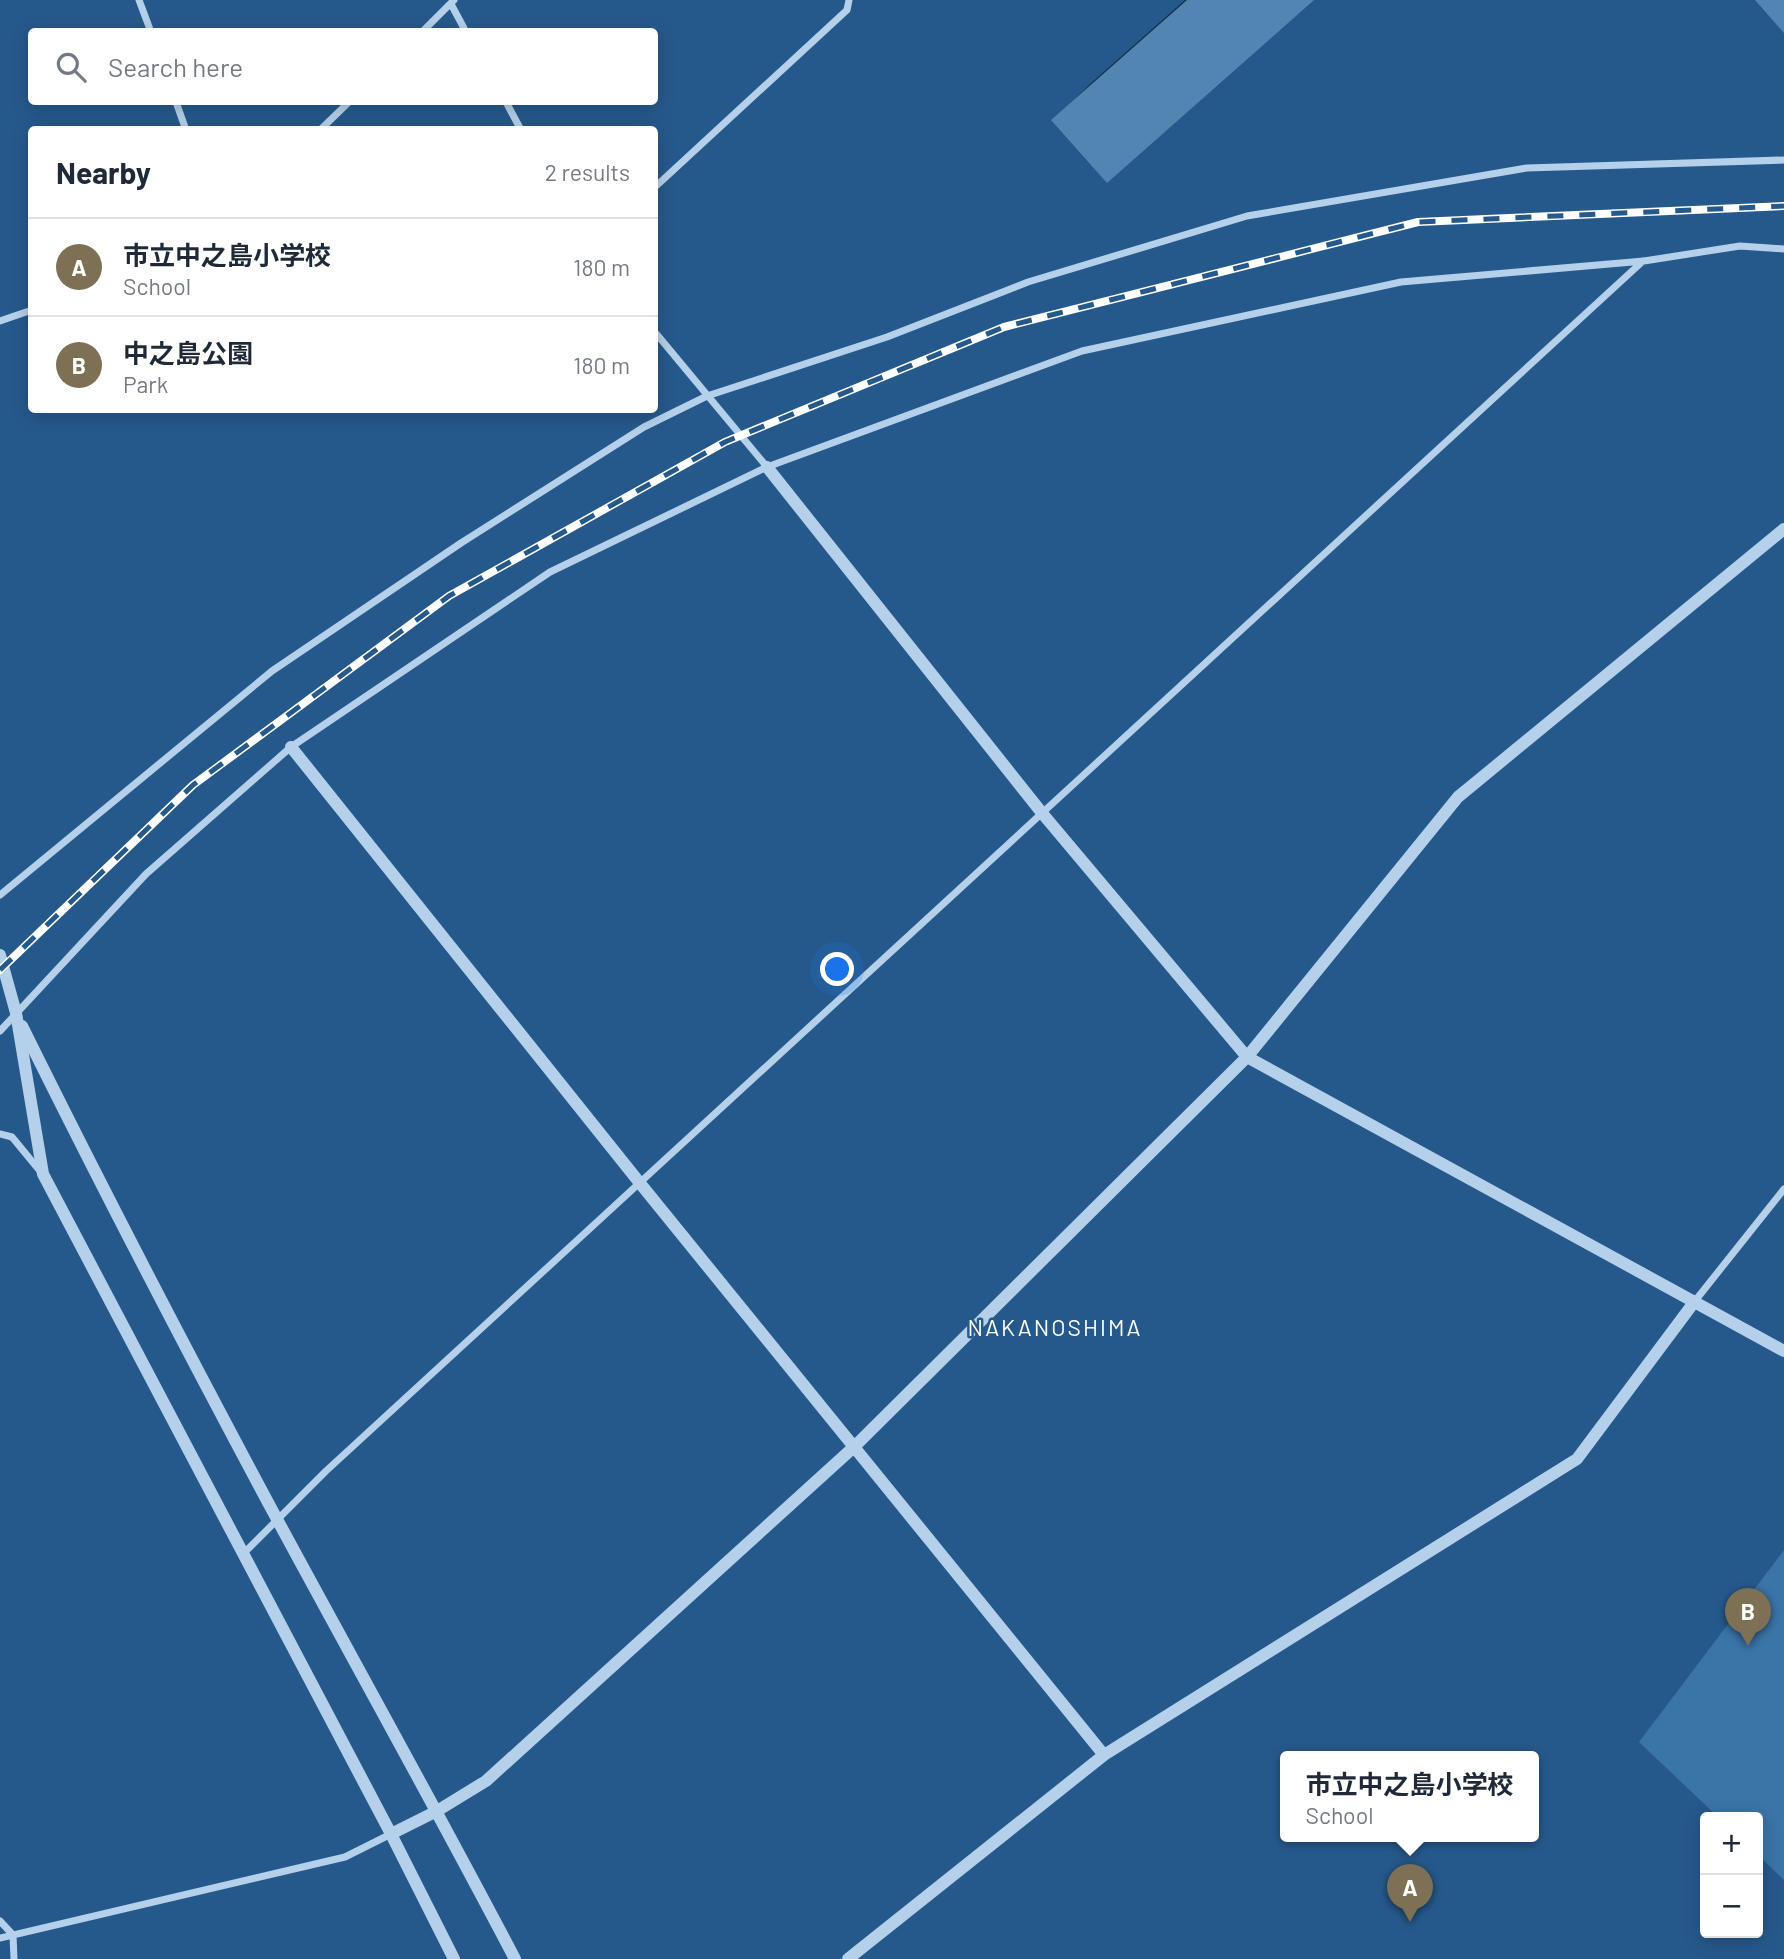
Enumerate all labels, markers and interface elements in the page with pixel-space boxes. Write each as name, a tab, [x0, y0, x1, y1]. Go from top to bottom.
search box	[28, 28, 658, 105]
icon: search	[52, 48, 90, 86]
text: Search here	[108, 51, 243, 82]
text: Nearby	[56, 154, 151, 190]
text: 2 results	[545, 158, 630, 186]
text: 市立中之島小学校	[123, 239, 331, 270]
text: A	[71, 253, 87, 281]
text: 180 m	[573, 253, 630, 281]
text: School	[123, 272, 191, 300]
text: 中之島公園	[123, 337, 253, 368]
text: B	[72, 351, 86, 379]
text: 180 m	[573, 351, 630, 379]
text: Park	[123, 370, 168, 398]
your location	[820, 952, 854, 986]
district label: NAKANOSHIMA	[968, 1313, 1142, 1341]
pin: B	[1725, 1588, 1771, 1646]
popup	[1280, 1751, 1539, 1842]
text: 市立中之島小学校	[1305, 1768, 1514, 1799]
text: School	[1305, 1801, 1373, 1829]
map controls	[1700, 1812, 1763, 1938]
button: +	[1700, 1812, 1763, 1875]
pin: A	[1387, 1864, 1433, 1922]
button: −	[1700, 1875, 1763, 1938]

